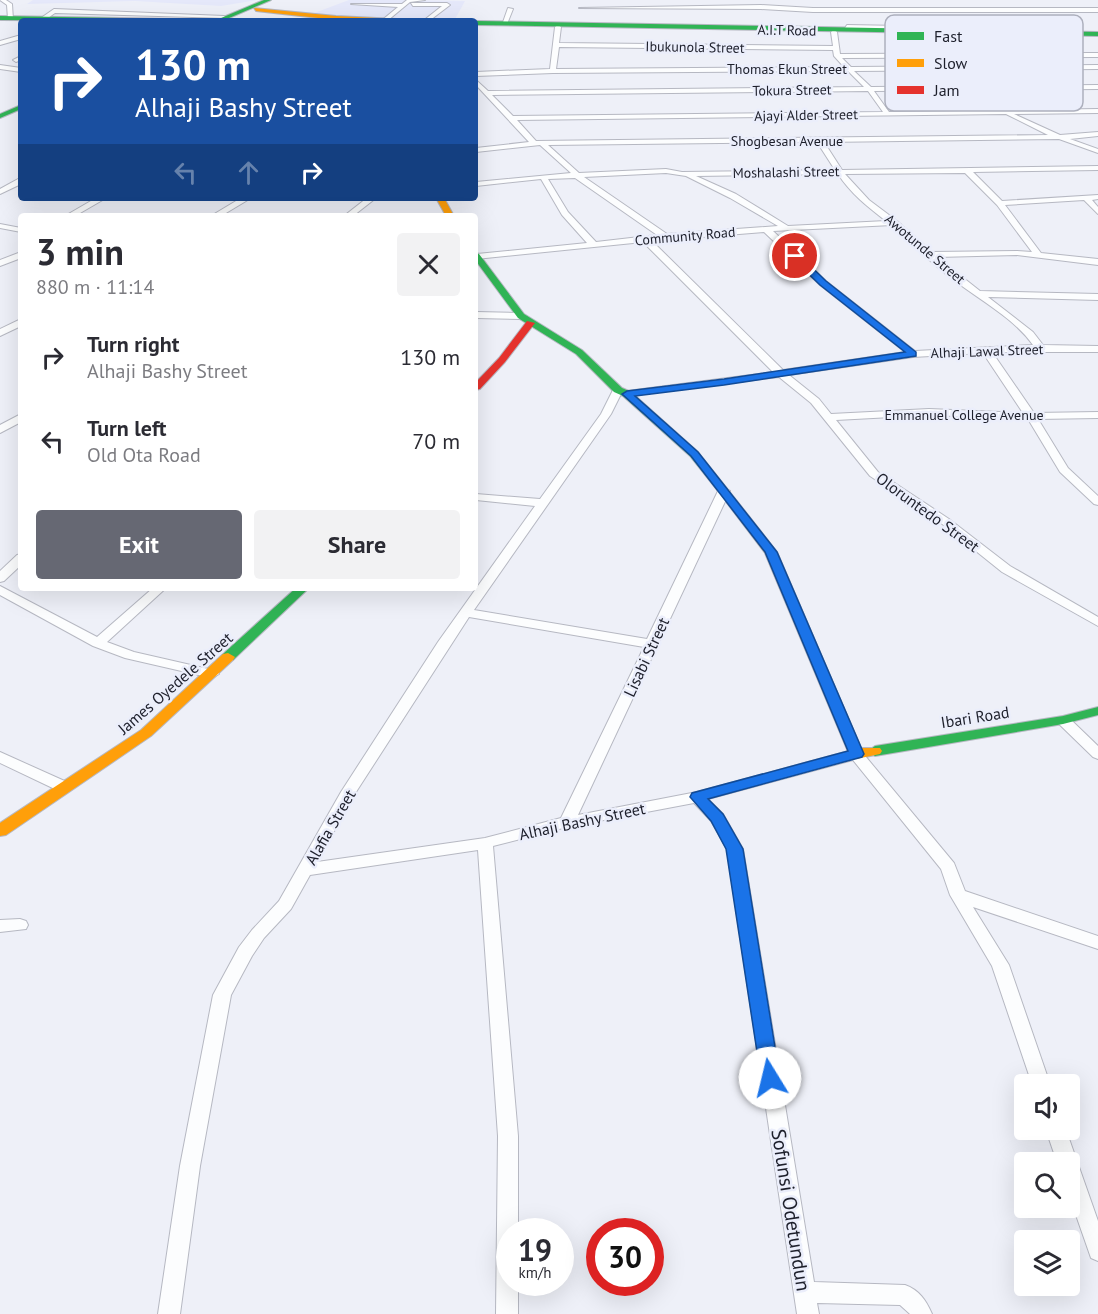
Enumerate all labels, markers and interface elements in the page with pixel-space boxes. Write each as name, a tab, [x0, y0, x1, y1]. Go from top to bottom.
legend	[885, 15, 1083, 111]
street label: A.I.T Road	[757, 20, 817, 40]
text: Fast	[934, 26, 963, 46]
text: 130 m	[135, 37, 251, 92]
street label: Ibukunola Street	[645, 37, 745, 57]
icon: right	[36, 42, 114, 120]
text: Slow	[934, 53, 968, 73]
street label: Thomas Ekun Street	[727, 60, 847, 78]
street label: Tokura Street	[752, 80, 832, 100]
text: Jam	[933, 80, 960, 100]
text: Alhaji Bashy Street	[135, 90, 352, 124]
street label: Ajayi Alder Street	[754, 105, 858, 125]
street label: Shogbesan Avenue	[731, 132, 843, 150]
icon: left	[169, 156, 202, 189]
icon: ahead	[232, 156, 265, 189]
icon: right	[295, 156, 328, 189]
street label: Moshalashi Street	[732, 162, 840, 182]
street label: Awotunde Street	[881, 210, 969, 288]
street label: Community Road	[634, 223, 736, 249]
text: 3 min	[36, 228, 124, 275]
pin	[769, 230, 820, 281]
button: close	[397, 233, 460, 296]
icon: arrive	[778, 239, 811, 272]
text: 880 m · 11:14	[36, 274, 154, 300]
text: Turn right	[87, 330, 179, 358]
street label: Alhaji Lawal Street	[930, 340, 1044, 362]
icon: right	[36, 341, 69, 374]
text: 130 m	[400, 343, 460, 371]
text: Alhaji Bashy Street	[87, 358, 247, 384]
street label: Emmanuel College Avenue	[884, 406, 1044, 424]
text: Turn left	[87, 414, 167, 442]
icon: left	[36, 425, 69, 458]
text: 70 m	[412, 427, 460, 455]
text: Old Ota Road	[87, 442, 201, 468]
street label: Oloruntedo Street	[872, 468, 984, 556]
button: Exit	[36, 510, 242, 579]
button: Share	[254, 510, 460, 579]
street label: Lisabi Street	[619, 614, 673, 700]
street label: James Oyedele Street	[113, 627, 237, 739]
street label: Ibari Road	[939, 702, 1011, 732]
street label: Alafia Street	[300, 785, 360, 868]
street label: Alhaji Bashy Street	[517, 798, 647, 844]
position arrow	[738, 1046, 802, 1110]
map controls	[1014, 1074, 1080, 1296]
button: sound	[1014, 1074, 1080, 1140]
street label: Sofunsi Odetundun	[765, 1127, 817, 1293]
button: search	[1014, 1152, 1080, 1218]
speed limit sign: 30	[586, 1218, 664, 1296]
text: 19	[518, 1230, 552, 1269]
button: layers	[1014, 1230, 1080, 1296]
text: km/h	[519, 1263, 551, 1282]

